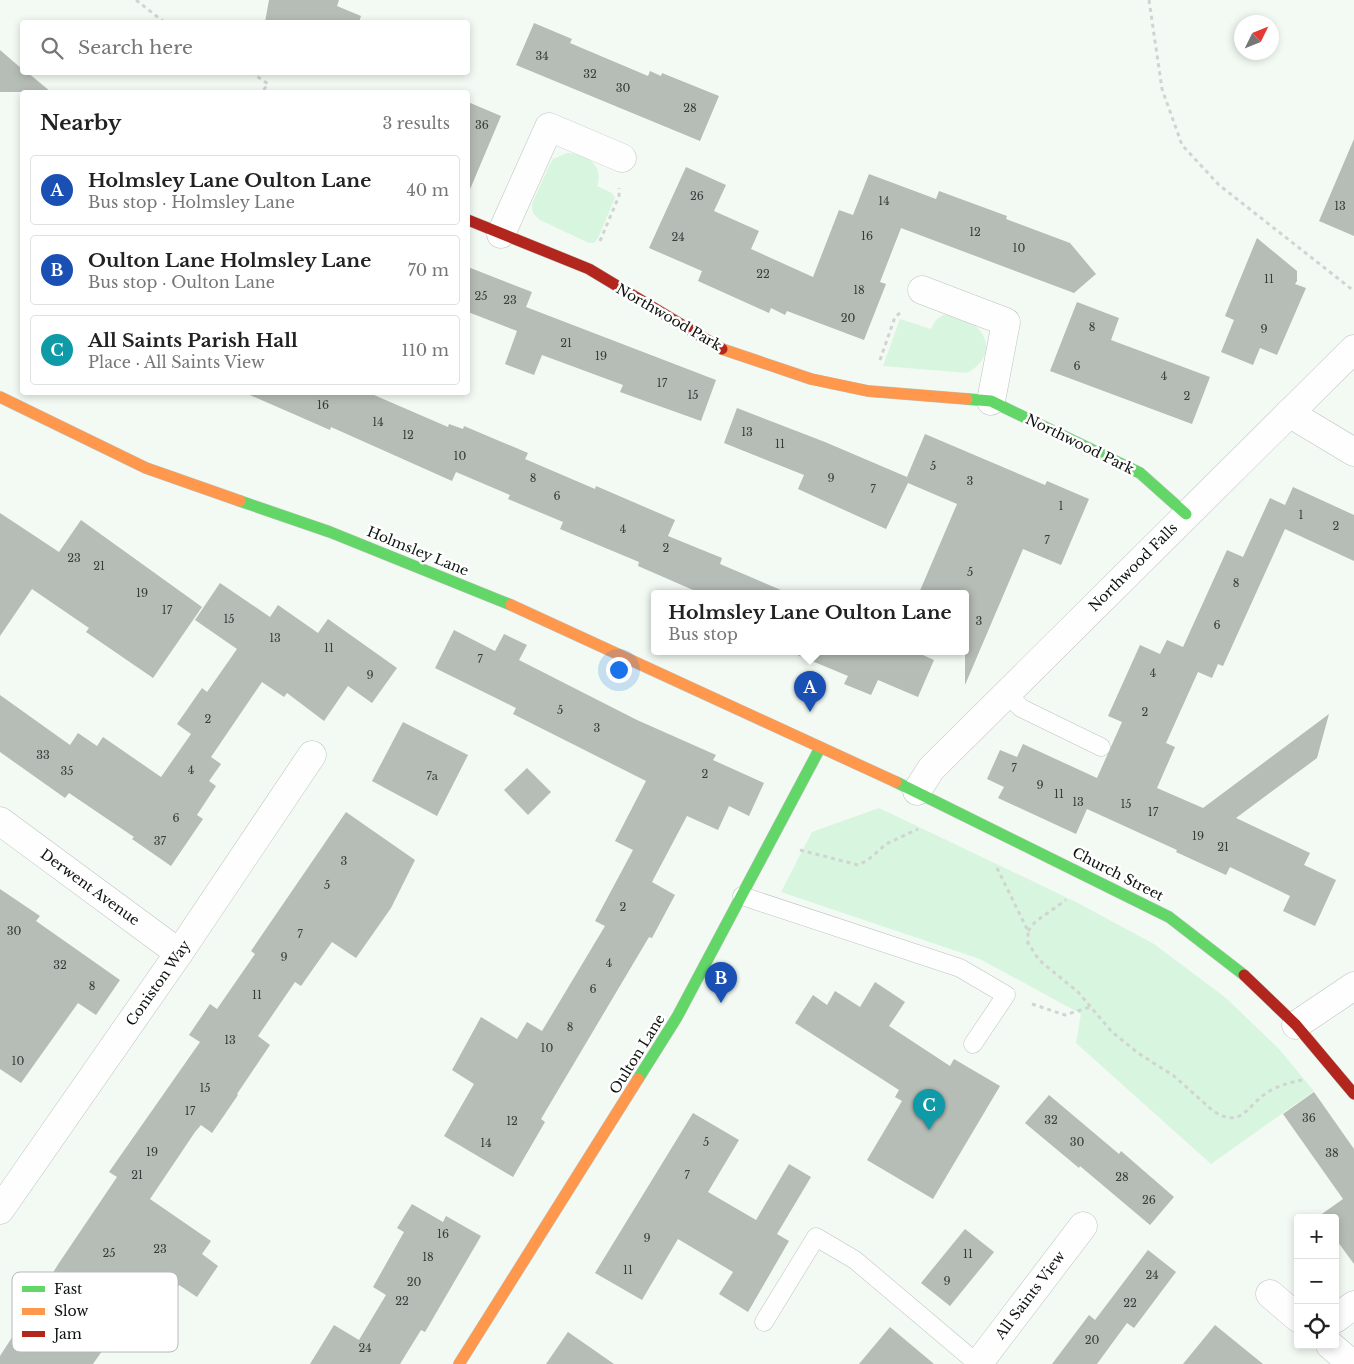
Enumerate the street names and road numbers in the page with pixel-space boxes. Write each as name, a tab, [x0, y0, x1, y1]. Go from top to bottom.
street label: Northwood Park	[613, 280, 725, 355]
street label: Northwood Park	[1023, 410, 1138, 478]
street label: Northwood Falls	[1085, 519, 1181, 615]
street label: Holmsley Lane	[364, 522, 472, 580]
street label: Church Street	[1069, 843, 1167, 905]
street label: Derwent Avenue	[37, 845, 143, 929]
street label: Coniston Way	[122, 937, 194, 1029]
street label: Oulton Lane	[605, 1011, 669, 1097]
street label: All Saints View	[990, 1247, 1069, 1343]

